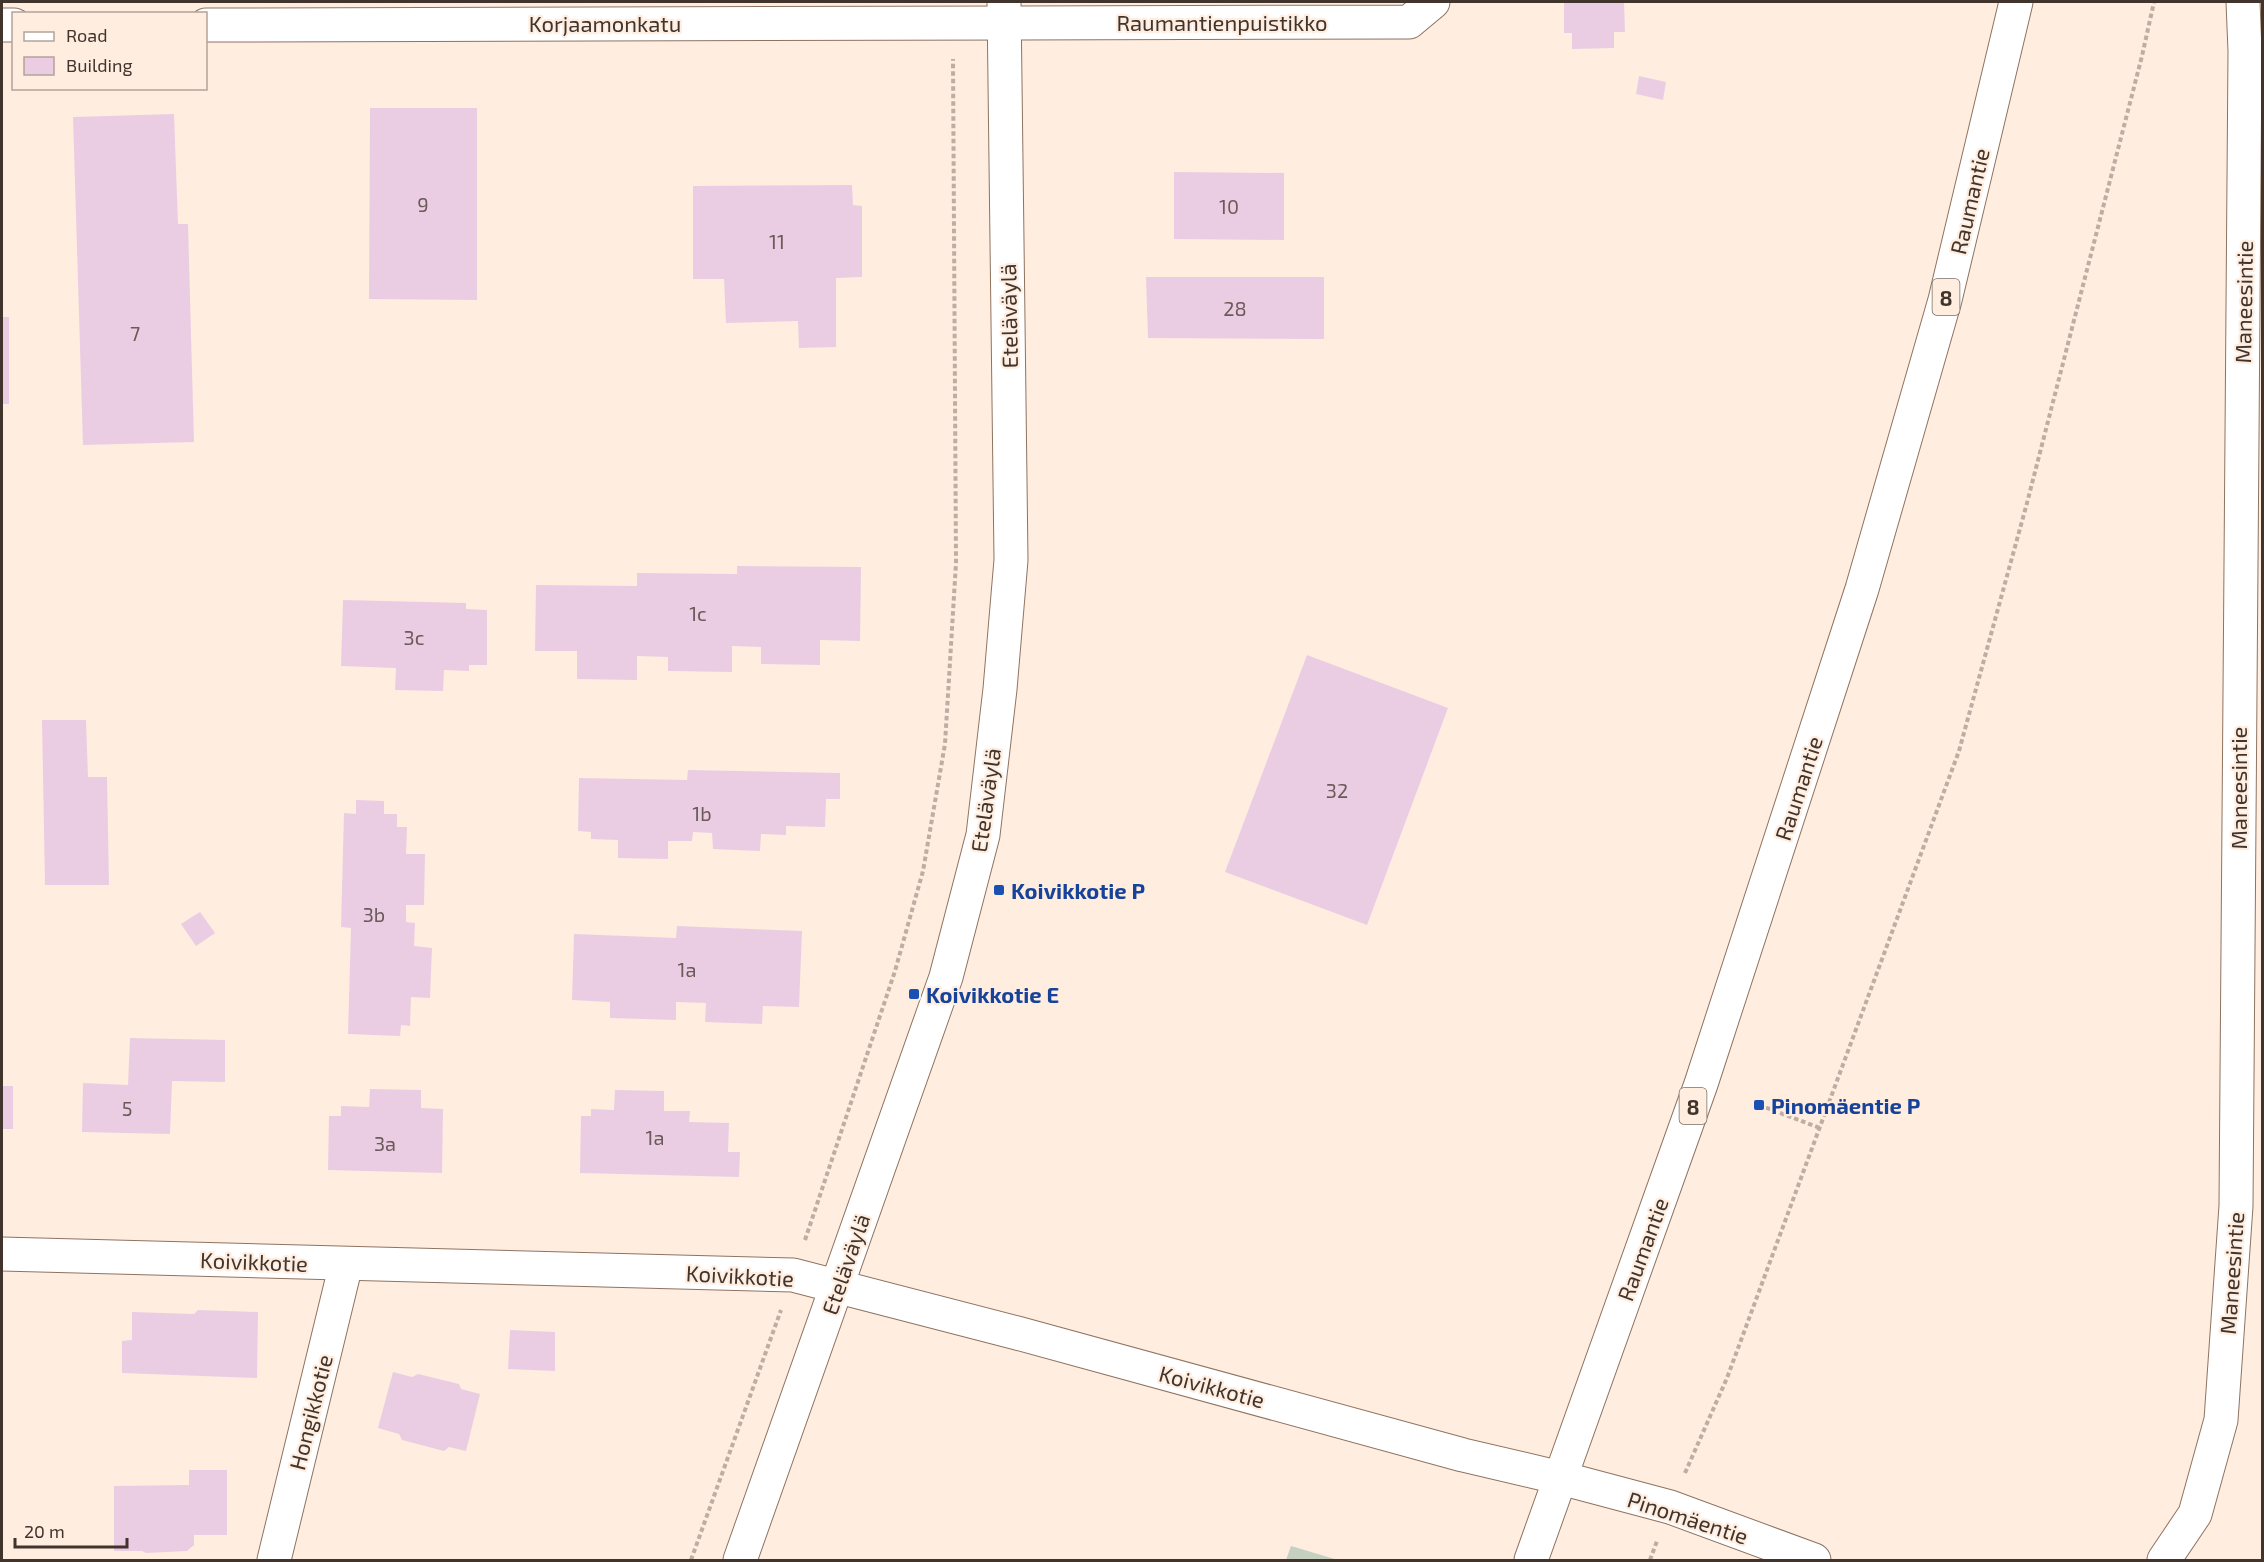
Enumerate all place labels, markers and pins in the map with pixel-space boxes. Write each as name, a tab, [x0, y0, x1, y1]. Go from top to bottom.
place label: Koivikkotie P	[1011, 877, 1145, 903]
marker: Koivikkotie P	[992, 883, 1006, 897]
place label: Koivikkotie E	[926, 981, 1059, 1007]
marker: Koivikkotie E	[907, 987, 921, 1001]
place label: Pinomäentie P	[1771, 1092, 1920, 1118]
marker: Pinomäentie P	[1752, 1098, 1766, 1112]

